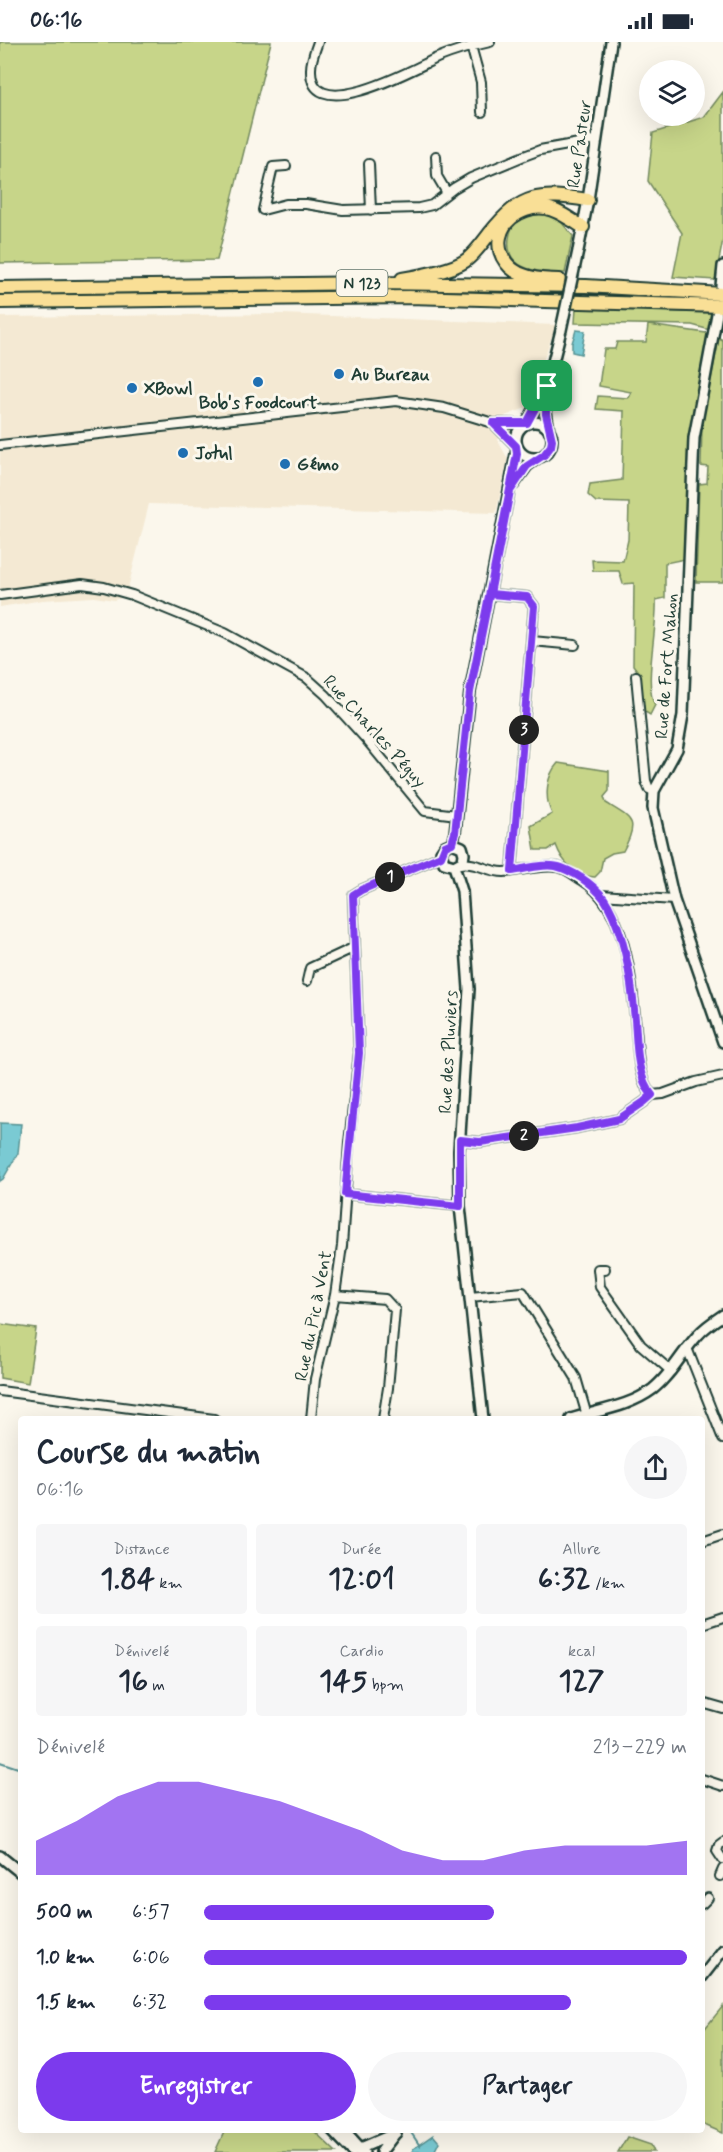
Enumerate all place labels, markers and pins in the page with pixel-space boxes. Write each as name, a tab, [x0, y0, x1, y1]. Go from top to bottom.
pin	[521, 360, 572, 411]
place label: Au Bureau	[351, 363, 430, 387]
marker: Au Bureau	[332, 367, 346, 381]
marker: Bob's Foodcourt	[251, 375, 265, 389]
place label: XBowl	[144, 377, 193, 401]
marker: XBowl	[125, 381, 139, 395]
place label: Bob's Foodcourt	[199, 391, 318, 415]
place label: Jotul	[195, 442, 233, 466]
marker: Jotul	[176, 446, 190, 460]
place label: Gémo	[297, 453, 339, 477]
marker: Gémo	[278, 457, 292, 471]
pin: 3	[509, 715, 539, 745]
pin: 1	[375, 862, 405, 892]
pin: 2	[509, 1121, 539, 1151]

